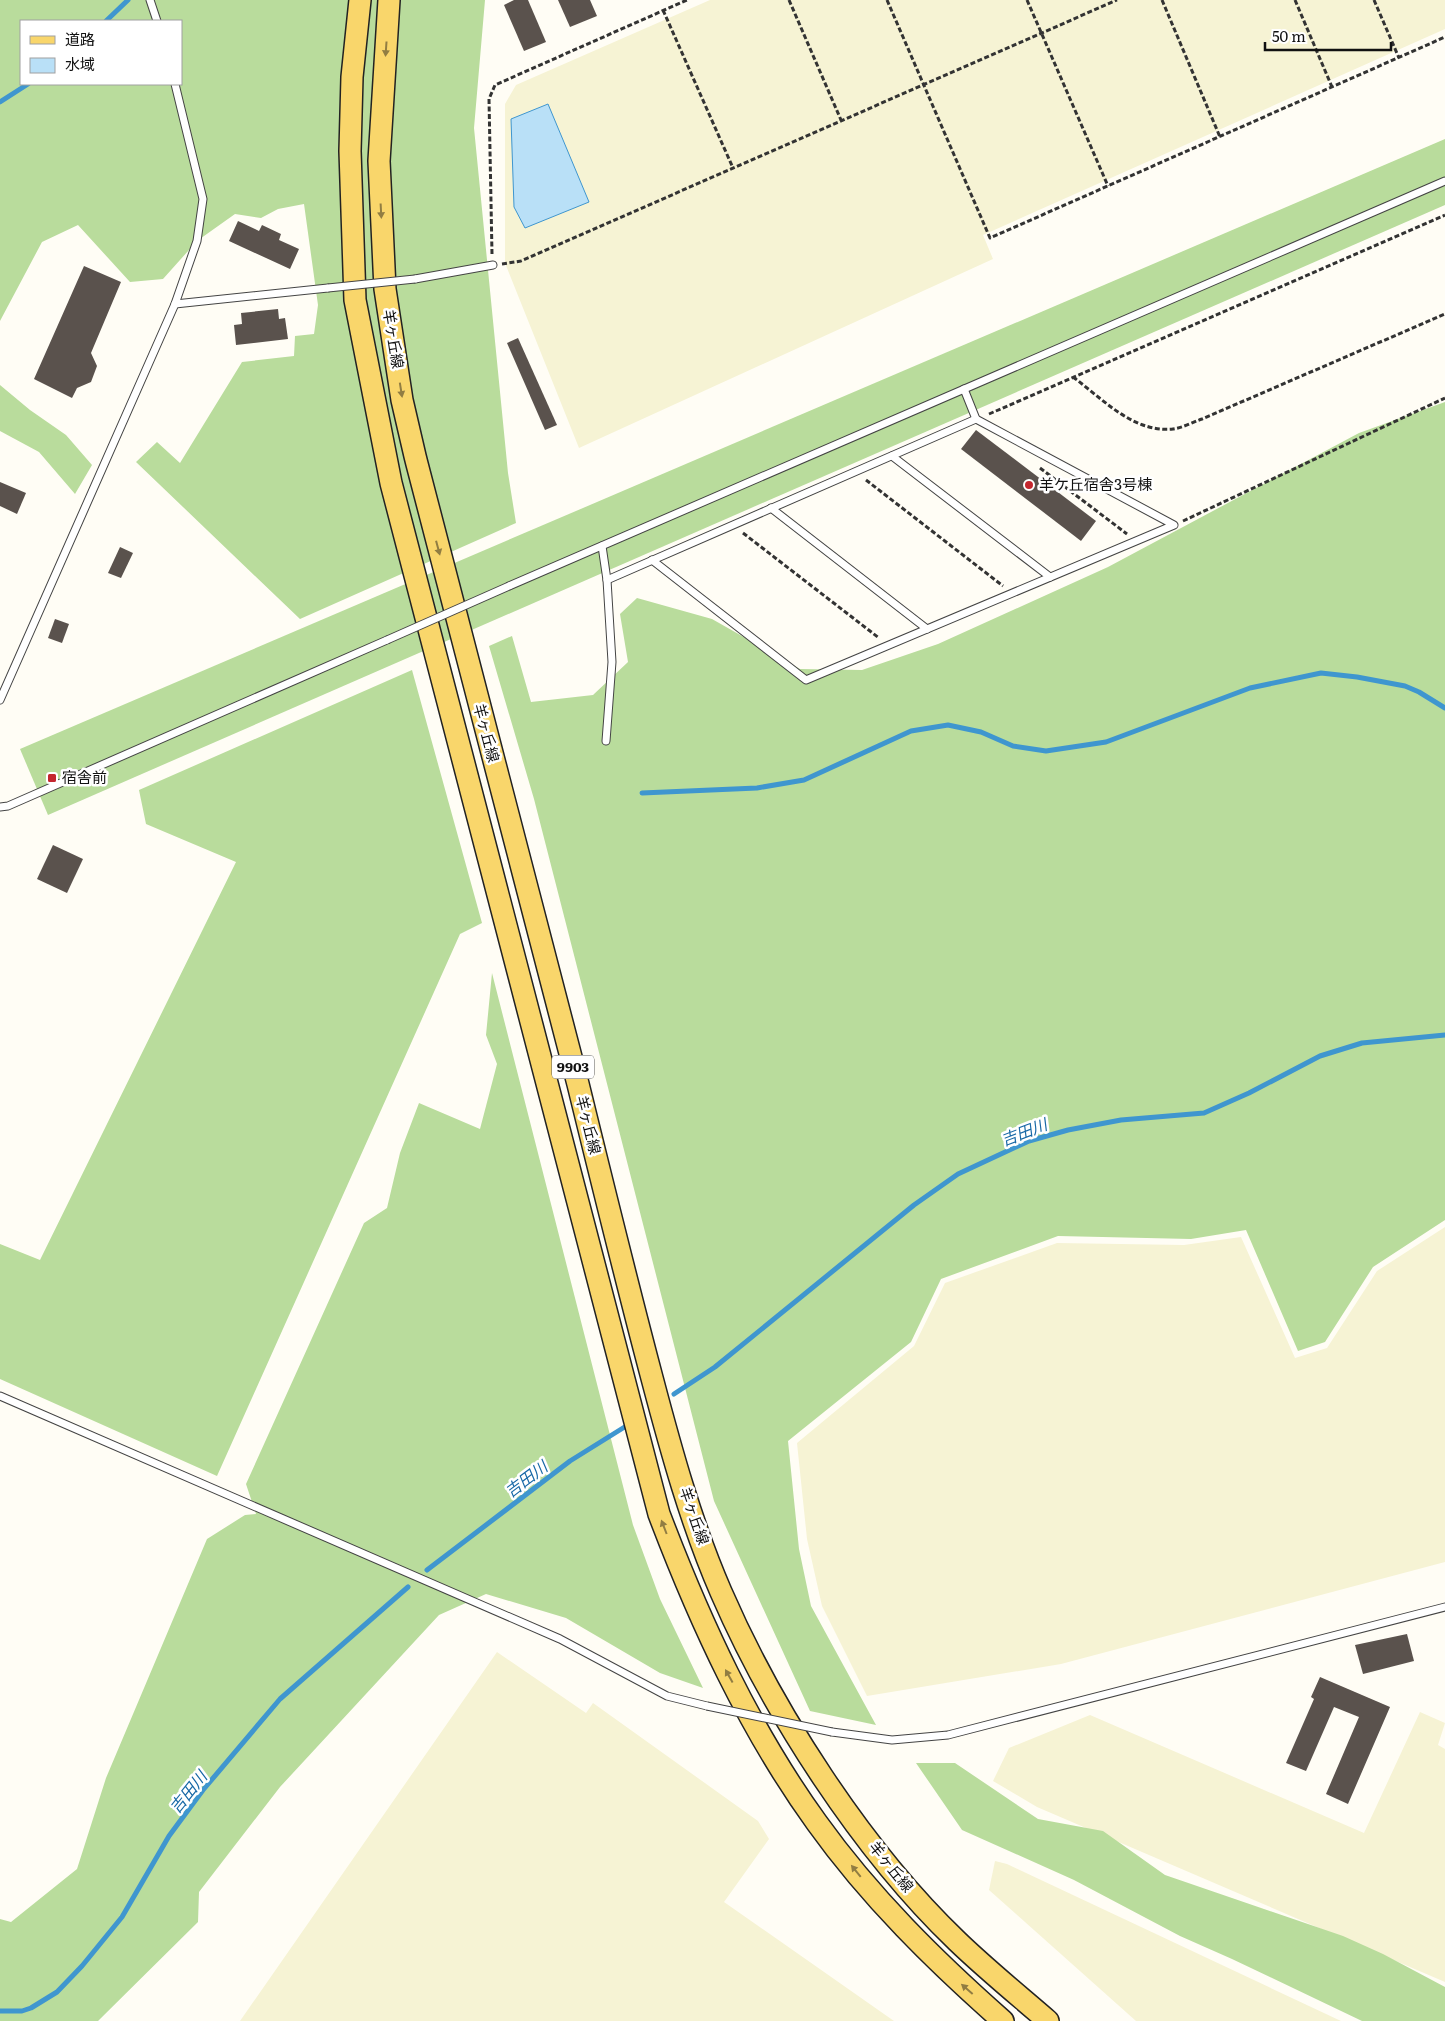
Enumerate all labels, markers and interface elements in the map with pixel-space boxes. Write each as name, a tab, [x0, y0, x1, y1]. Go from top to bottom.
legend	[20, 20, 182, 85]
scale bar	[1265, 20, 1391, 52]
text: 50 m	[1272, 24, 1306, 47]
text: 道路	[65, 27, 95, 50]
one-way arrow	[381, 41, 389, 57]
text: 水域	[65, 52, 95, 75]
one-way arrow	[378, 203, 386, 219]
street label: 羊ヶ丘線	[378, 307, 411, 370]
one-way arrow	[397, 382, 405, 398]
place label: 羊ケ丘宿舎3号棟	[1039, 472, 1152, 495]
marker: 羊ケ丘宿舎3号棟	[1023, 479, 1035, 491]
one-way arrow	[434, 540, 442, 555]
street label: 羊ヶ丘線	[469, 701, 506, 765]
place label: 宿舎前	[62, 765, 107, 788]
marker: 宿舎前	[46, 772, 58, 784]
road number: 9903	[552, 1056, 594, 1078]
street label: 羊ヶ丘線	[571, 1093, 608, 1157]
water label: 吉田川	[997, 1111, 1052, 1151]
water label: 吉田川	[499, 1453, 553, 1502]
street label: 羊ヶ丘線	[675, 1483, 716, 1548]
one-way arrow	[660, 1520, 668, 1535]
one-way arrow	[725, 1669, 733, 1684]
water label: 吉田川	[163, 1764, 213, 1818]
street label: 羊ヶ丘線	[864, 1835, 920, 1897]
one-way arrow	[850, 1864, 861, 1877]
one-way arrow	[961, 1983, 973, 1995]

